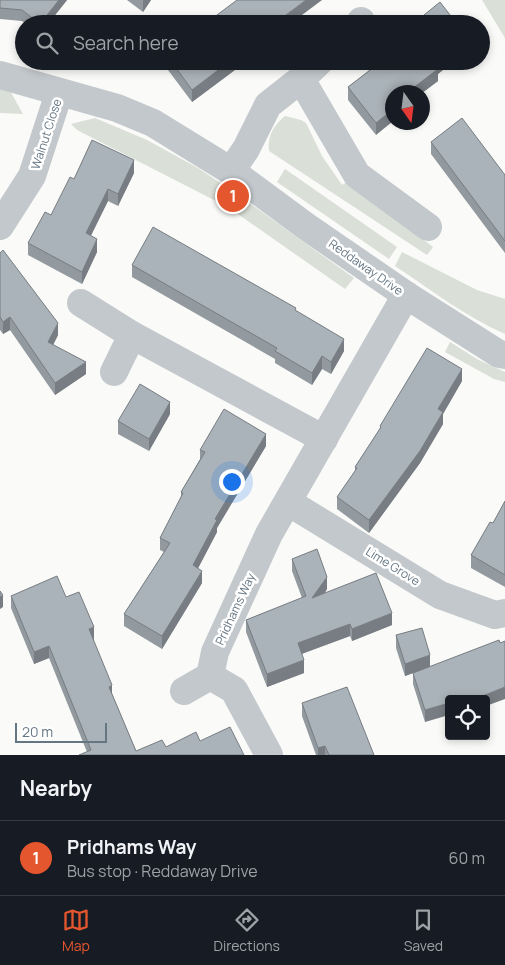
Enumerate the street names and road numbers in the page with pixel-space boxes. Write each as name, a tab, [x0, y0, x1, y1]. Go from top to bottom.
street label: Walnut Close	[27, 96, 65, 172]
street label: Reddaway Drive	[325, 235, 407, 299]
street label: Lime Grove	[363, 543, 423, 589]
street label: Pridhams Way	[211, 570, 259, 648]

